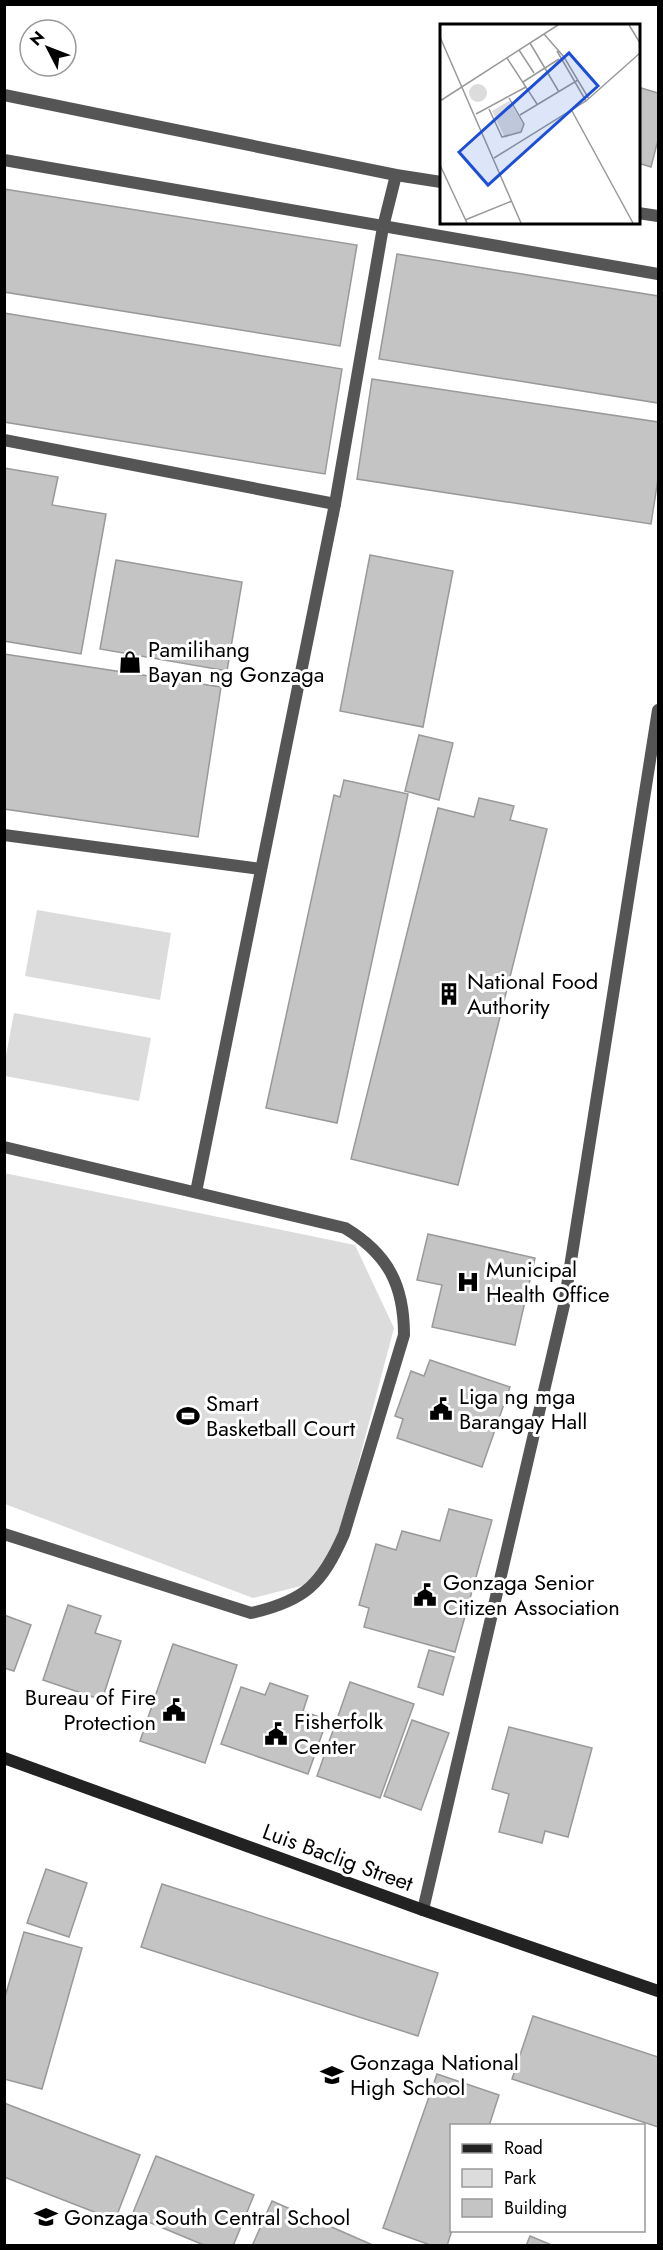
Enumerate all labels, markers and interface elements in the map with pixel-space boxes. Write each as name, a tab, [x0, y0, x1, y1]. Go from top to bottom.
north arrow	[18, 18, 78, 78]
inset map	[440, 24, 639, 224]
text: N	[24, 26, 50, 51]
place label: Pamilihang Bayan ng Gonzaga	[148, 633, 324, 690]
shop icon: Pamilihang Bayan ng Gonzaga	[117, 649, 143, 675]
place label: National Food Authority	[467, 965, 598, 1022]
building icon: National Food Authority	[436, 981, 462, 1007]
place label: Municipal Health Office	[486, 1253, 610, 1310]
hospital icon: Municipal Health Office	[455, 1269, 481, 1295]
place label: Liga ng mga Barangay Hall	[459, 1380, 587, 1437]
place label: Smart Basketball Court	[206, 1387, 356, 1444]
public building icon: Liga ng mga Barangay Hall	[428, 1396, 454, 1422]
sports icon: Smart Basketball Court	[175, 1403, 201, 1429]
place label: Gonzaga Senior Citizen Association	[443, 1566, 620, 1623]
public building icon: Gonzaga Senior Citizen Association	[412, 1582, 438, 1608]
place label: Bureau of Fire Protection	[25, 1681, 156, 1738]
public building icon: Bureau of Fire Protection	[161, 1697, 187, 1723]
place label: Fisherfolk Center	[294, 1705, 383, 1762]
public building icon: Fisherfolk Center	[263, 1721, 289, 1747]
street label: Luis Baclig Street	[258, 1815, 418, 1899]
place label: Gonzaga National High School	[350, 2046, 519, 2103]
school or university icon: Gonzaga National High School	[319, 2062, 345, 2088]
legend	[450, 2124, 645, 2232]
text: Road	[504, 2135, 543, 2161]
text: Park	[504, 2165, 536, 2191]
text: Building	[504, 2195, 567, 2221]
place label: Gonzaga South Central School	[64, 2201, 350, 2233]
school or university icon: Gonzaga South Central School	[33, 2204, 59, 2230]

